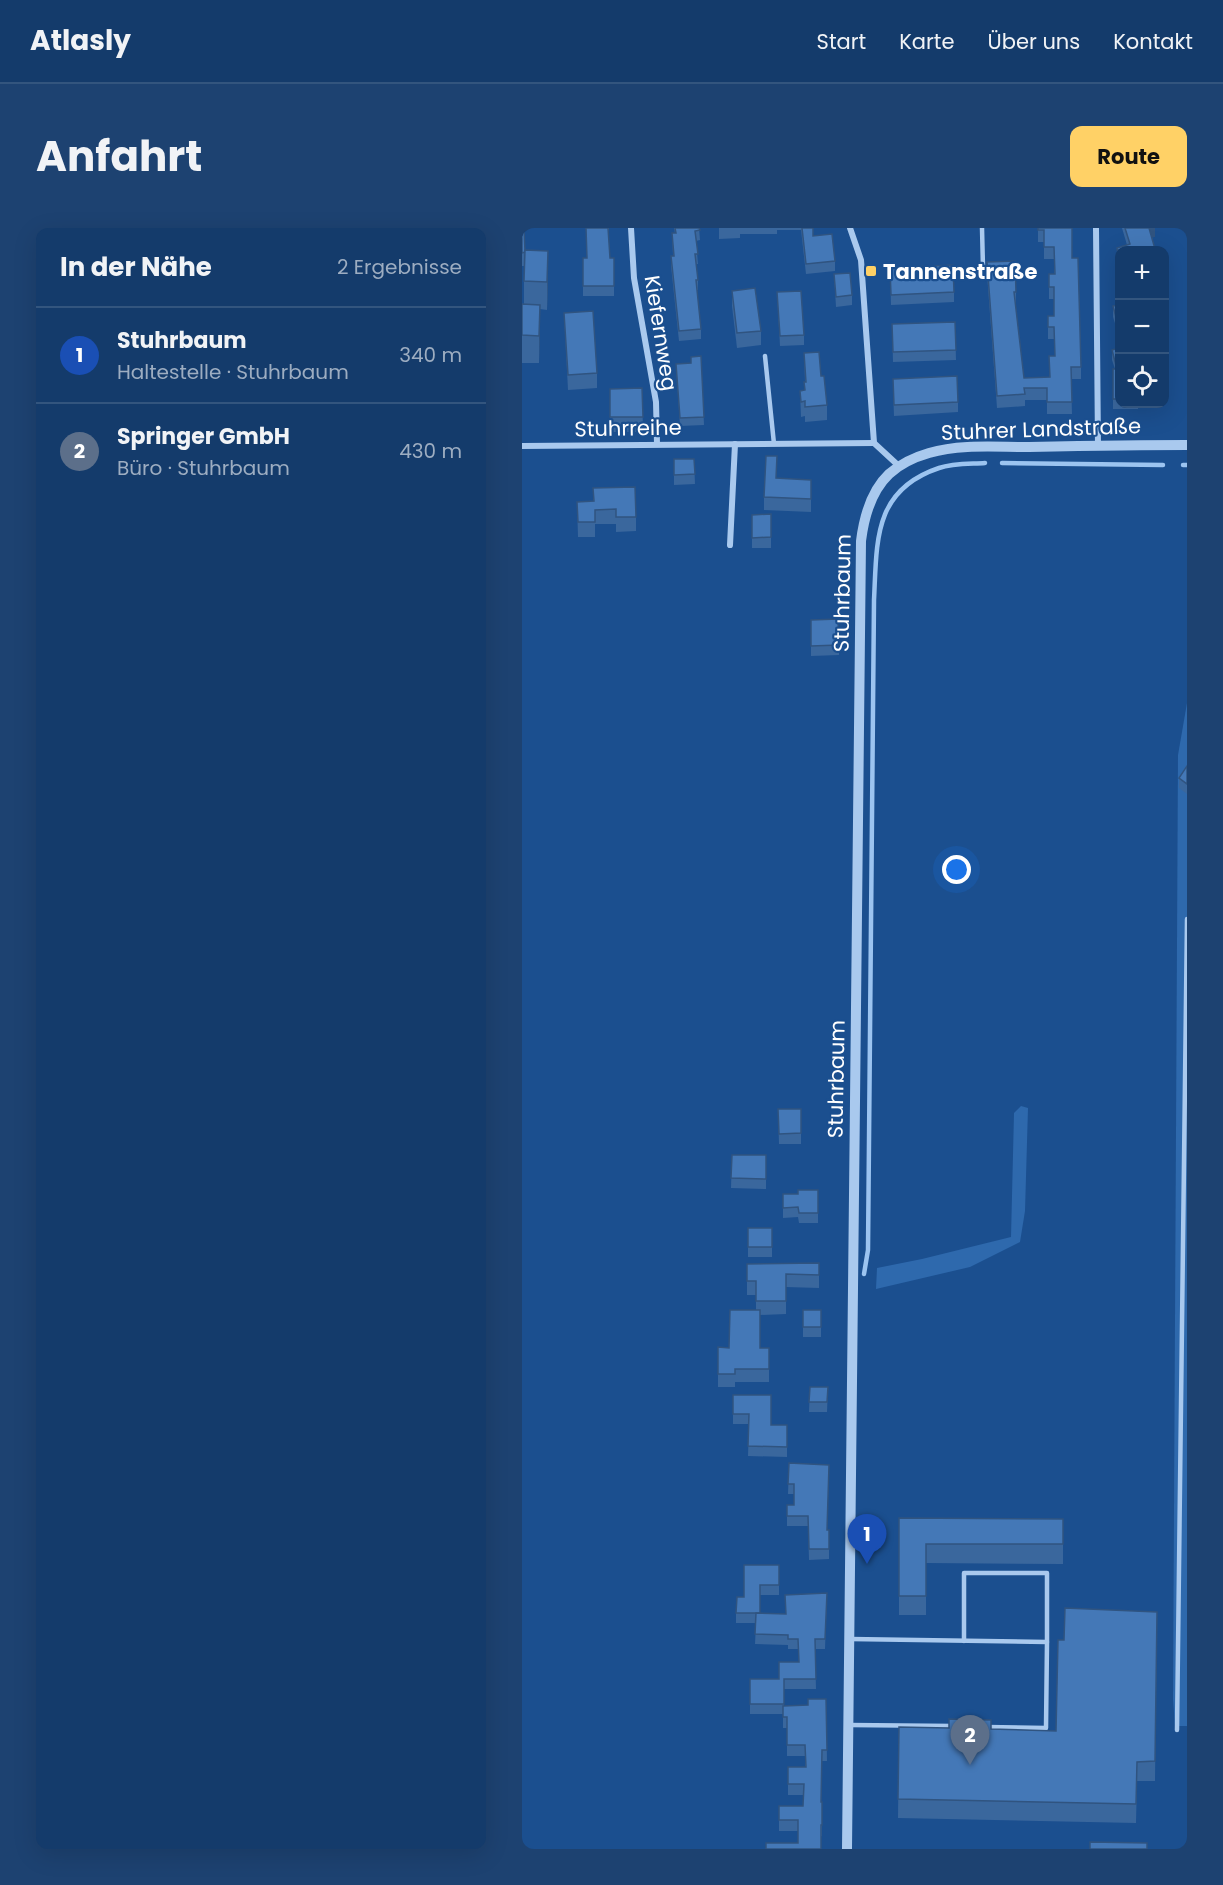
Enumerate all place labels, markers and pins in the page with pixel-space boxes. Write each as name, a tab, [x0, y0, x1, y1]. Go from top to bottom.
place label: Tannenstraße	[883, 257, 1038, 286]
marker: Tannenstraße	[864, 264, 878, 278]
pin: 1	[848, 1514, 886, 1564]
pin: 2	[950, 1716, 990, 1765]

